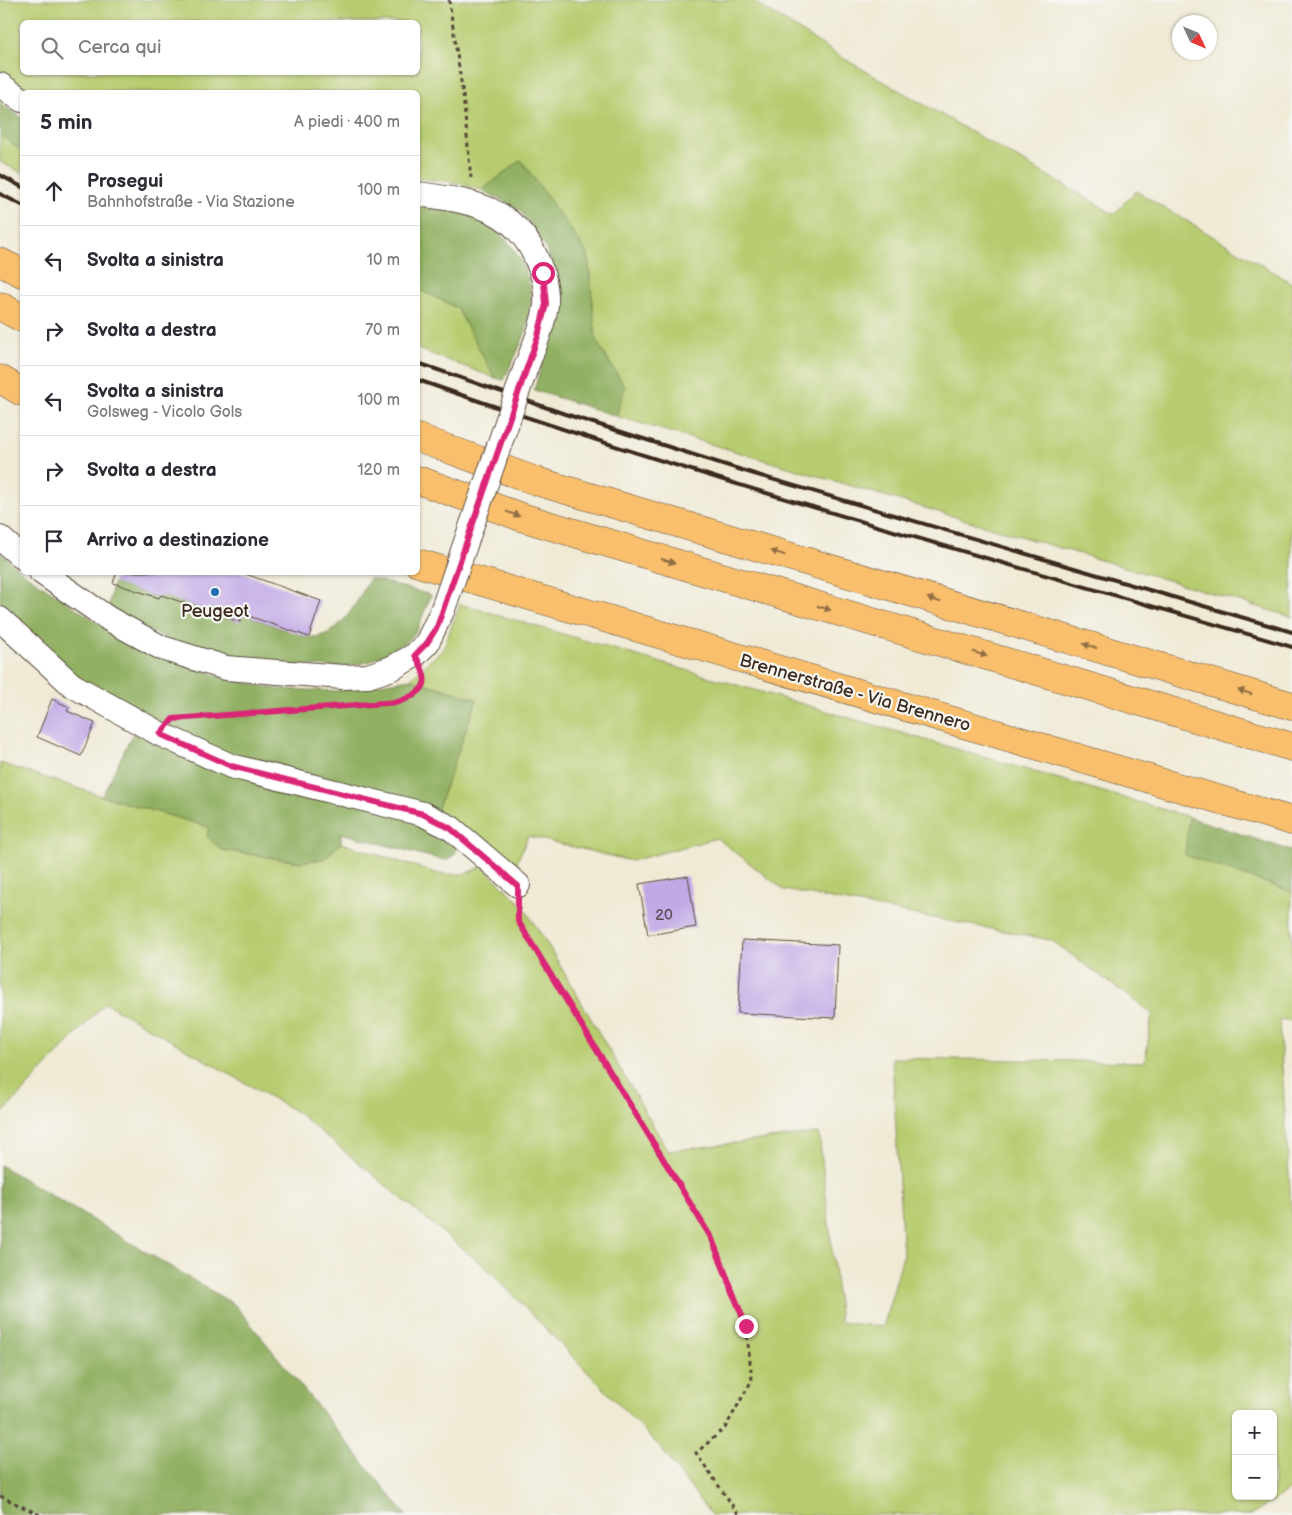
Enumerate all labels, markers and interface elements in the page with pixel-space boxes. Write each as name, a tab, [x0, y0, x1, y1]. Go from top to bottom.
north arrow	[1172, 15, 1217, 60]
search box	[20, 20, 420, 75]
icon: search	[38, 34, 66, 62]
text: Cerca qui	[78, 36, 161, 59]
text: 5 min	[40, 110, 93, 135]
text: A piedi · 400 m	[294, 113, 400, 132]
text: Prosegui	[87, 170, 163, 193]
icon: ahead	[40, 177, 68, 205]
text: 100 m	[357, 181, 400, 200]
text: Bahnhofstraße - Via Stazione	[87, 193, 295, 212]
icon: left	[40, 247, 68, 275]
text: Svolta a sinistra	[87, 249, 224, 272]
text: 10 m	[367, 251, 400, 270]
route start	[532, 262, 555, 285]
icon: right	[40, 317, 68, 345]
text: Svolta a destra	[87, 319, 217, 342]
text: 70 m	[365, 321, 400, 340]
text: Svolta a sinistra	[87, 380, 224, 403]
icon: left	[40, 387, 68, 415]
text: 100 m	[357, 391, 400, 410]
text: Golsweg - Vicolo Gols	[87, 403, 242, 422]
icon: right	[40, 457, 68, 485]
text: Svolta a destra	[87, 459, 217, 482]
text: 120 m	[357, 461, 400, 480]
one-way arrow	[506, 510, 521, 518]
icon: arrive	[40, 527, 68, 555]
text: Arrivo a destinazione	[87, 529, 269, 552]
one-way arrow	[770, 549, 785, 557]
one-way arrow	[661, 558, 676, 566]
marker: Peugeot	[209, 586, 221, 598]
one-way arrow	[926, 595, 941, 603]
place label: Peugeot	[181, 601, 249, 622]
one-way arrow	[817, 604, 832, 612]
one-way arrow	[1082, 642, 1097, 650]
street label: Brennerstraße - Via Brennero	[737, 650, 973, 736]
one-way arrow	[972, 651, 987, 659]
one-way arrow	[1238, 688, 1253, 696]
house number: 20	[655, 906, 673, 925]
route end	[735, 1315, 758, 1338]
map controls	[1232, 1410, 1277, 1500]
button: +	[1232, 1410, 1277, 1455]
button: −	[1232, 1455, 1277, 1500]

